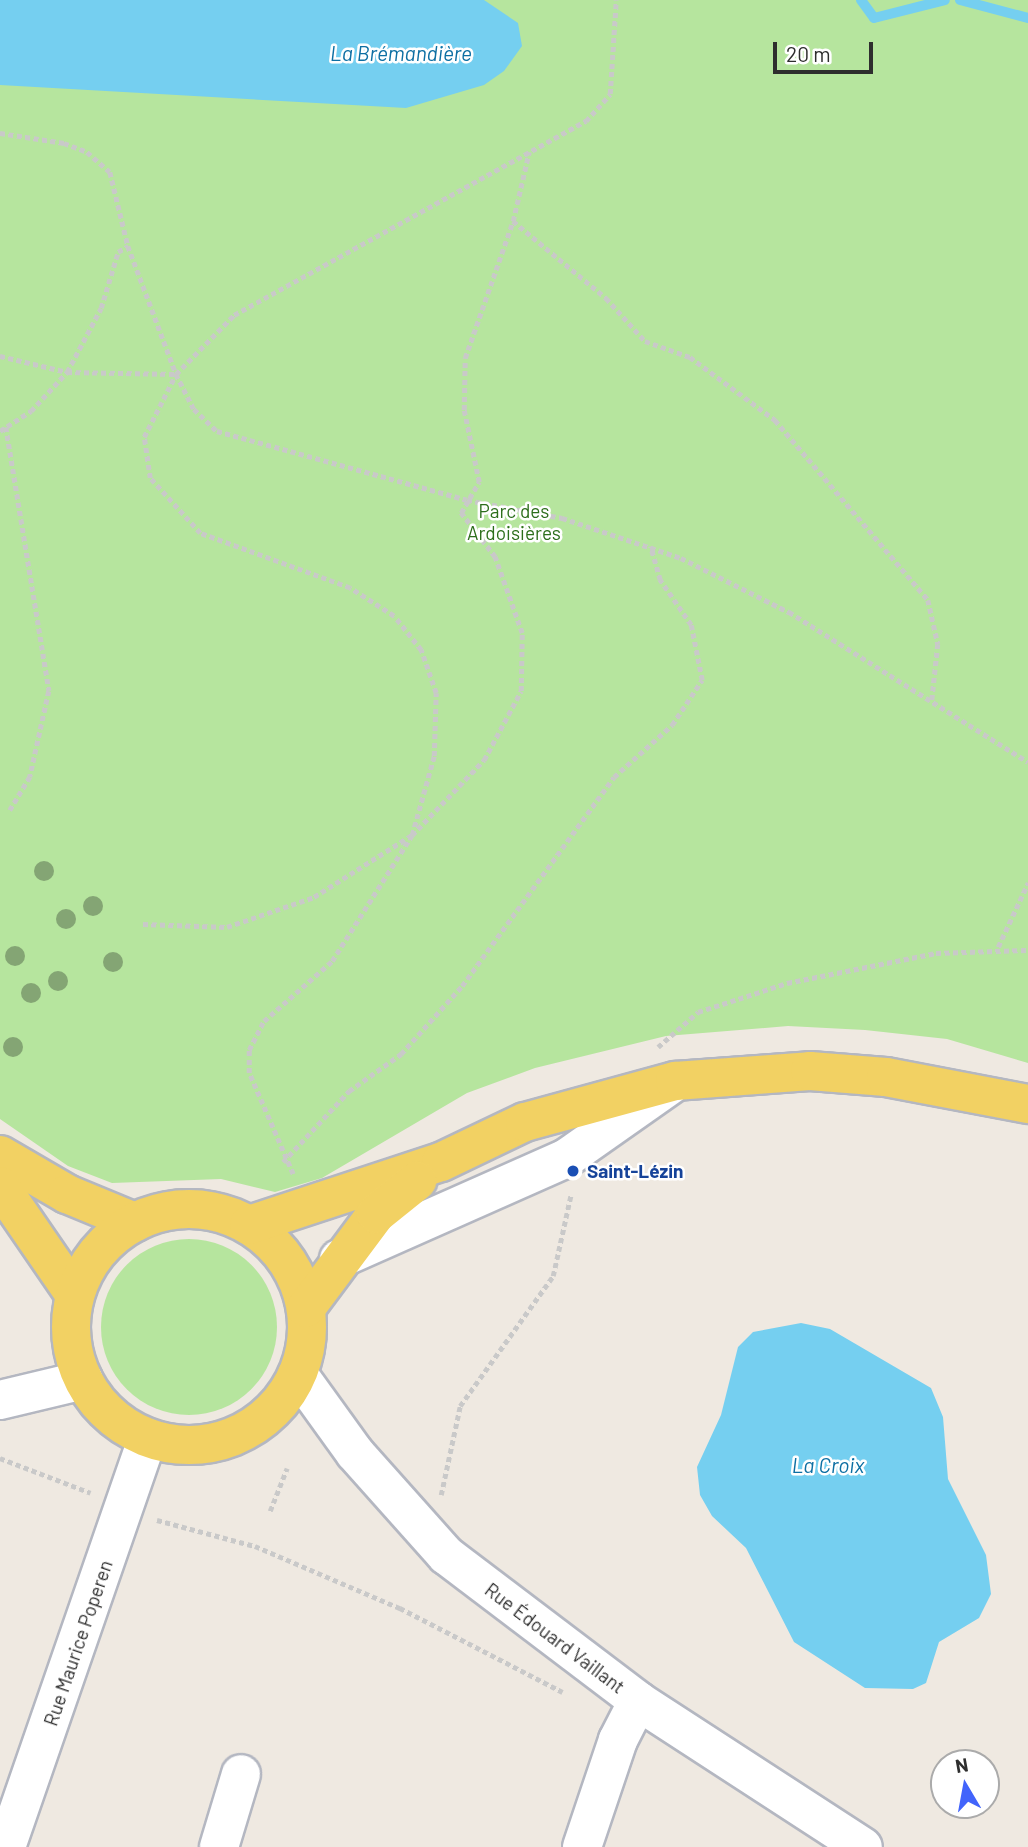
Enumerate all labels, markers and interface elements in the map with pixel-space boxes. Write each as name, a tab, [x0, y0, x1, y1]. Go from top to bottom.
scale bar	[776, 28, 876, 72]
water label: La Brémandière	[330, 40, 472, 66]
text: 20 m	[786, 41, 831, 66]
park label: Parc des Ardoisières	[467, 500, 561, 544]
place label: Saint-Lézin	[587, 1160, 684, 1182]
marker: Saint-Lézin	[565, 1163, 581, 1179]
water label: La Croix	[792, 1452, 864, 1478]
street label: Rue Maurice Poperen	[39, 1557, 117, 1729]
street label: Rue Édouard Vaillant	[481, 1578, 629, 1698]
north arrow	[930, 1749, 1000, 1819]
text: N	[953, 1752, 970, 1777]

